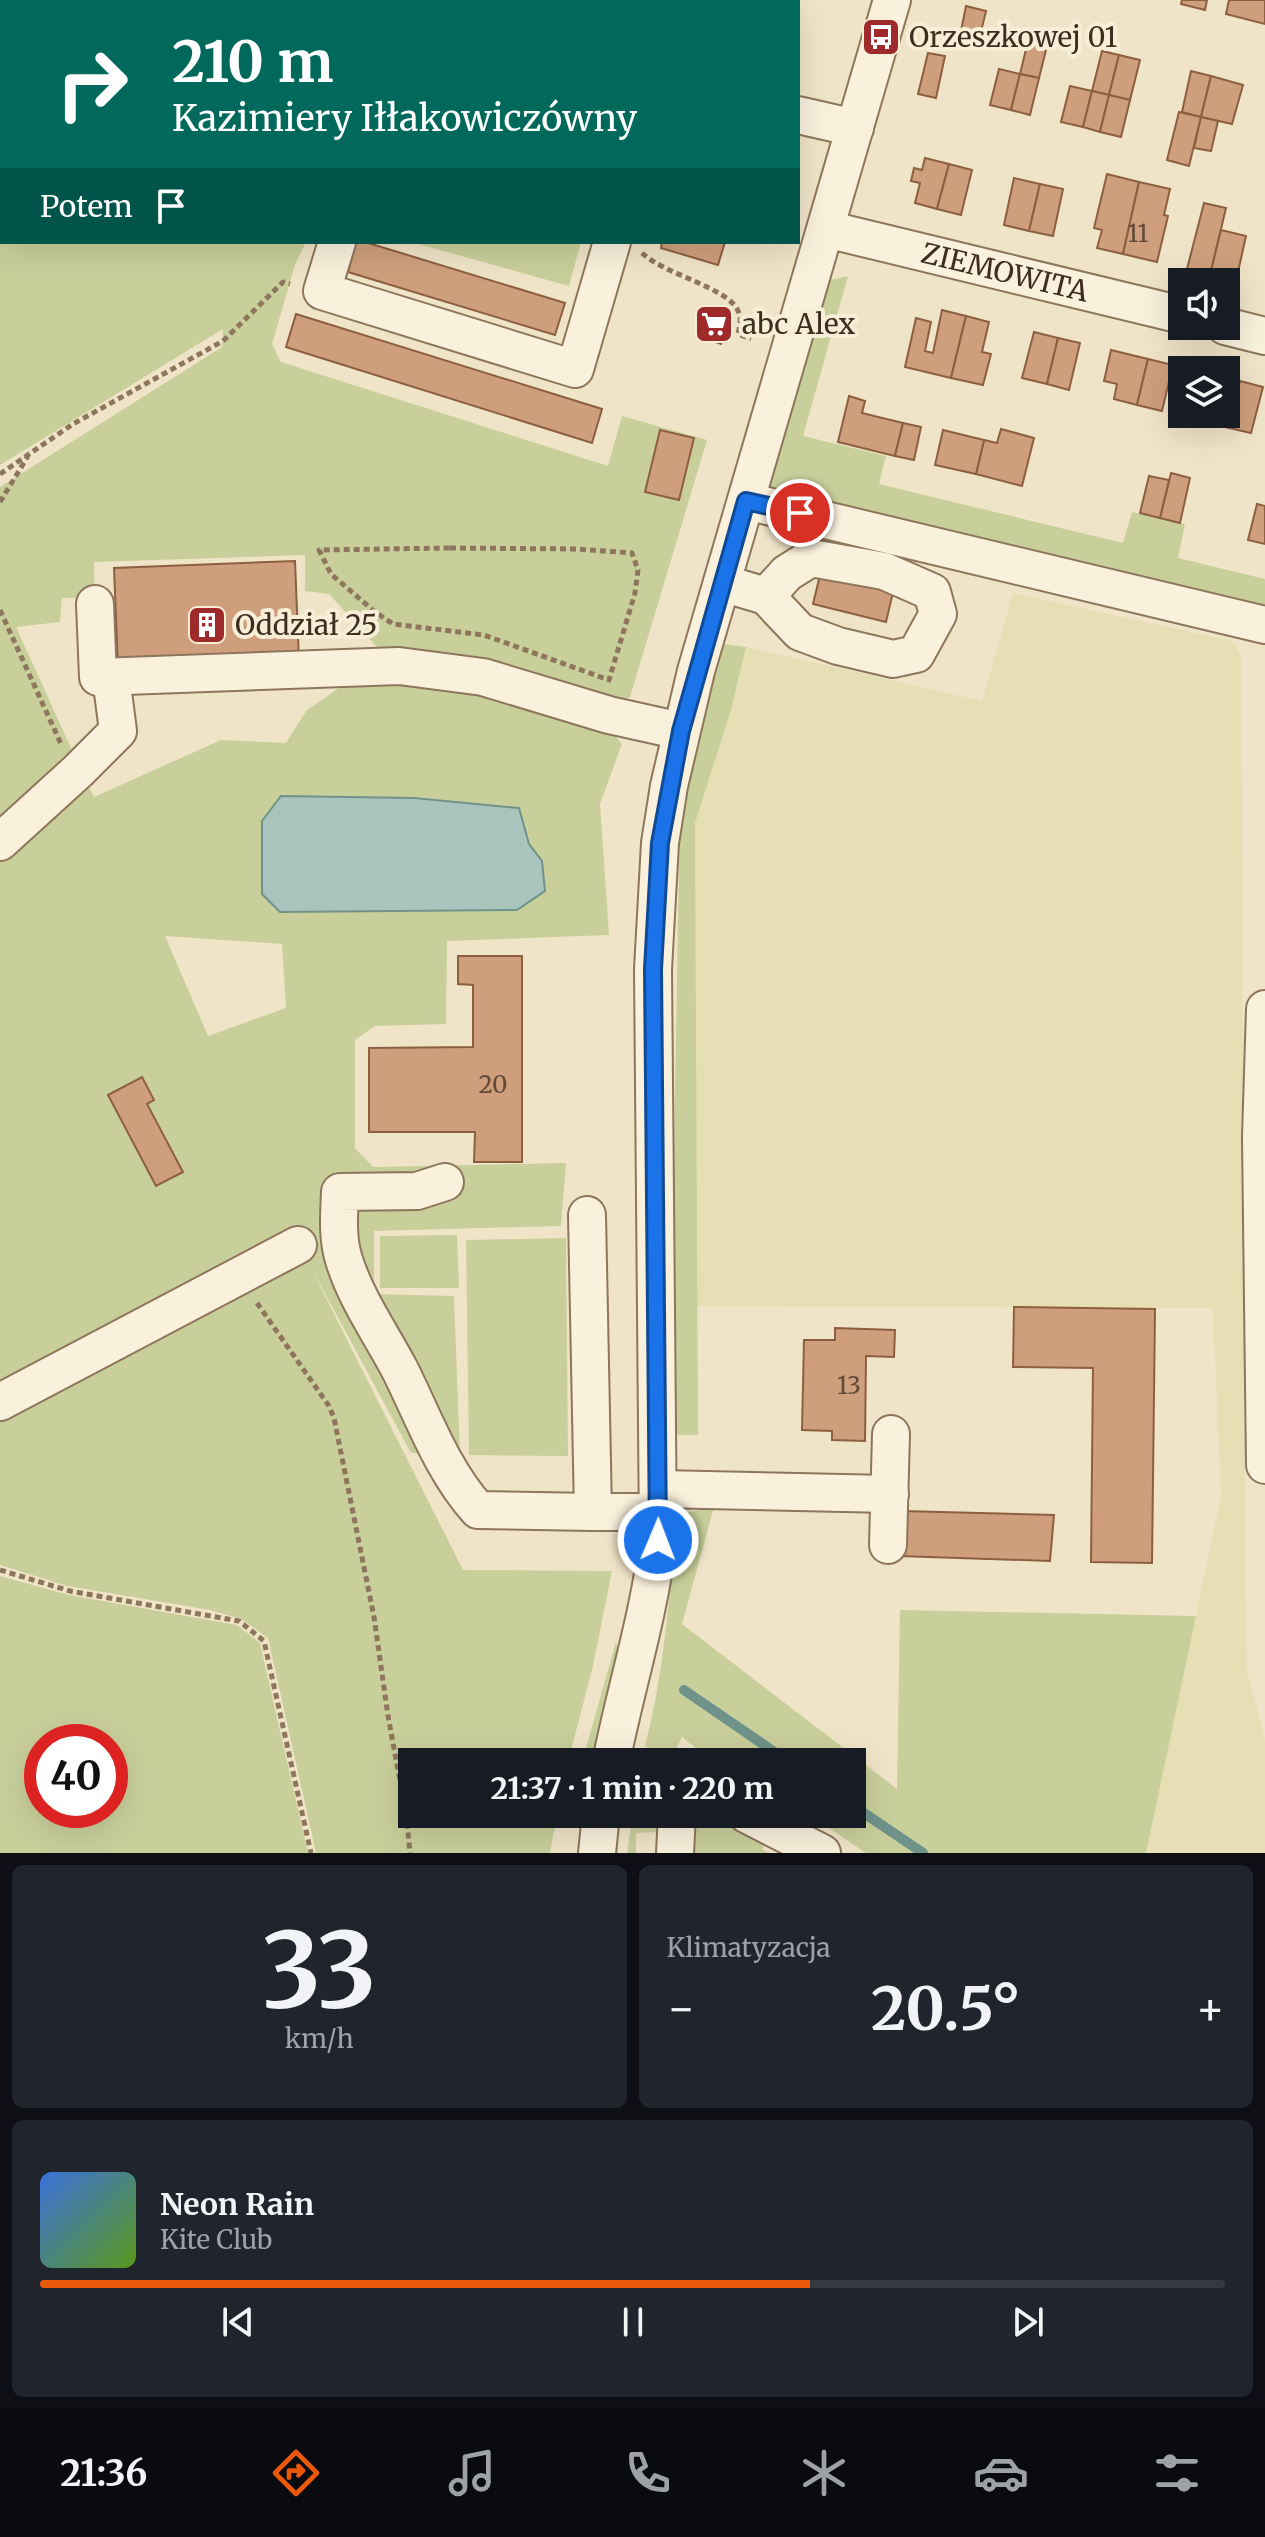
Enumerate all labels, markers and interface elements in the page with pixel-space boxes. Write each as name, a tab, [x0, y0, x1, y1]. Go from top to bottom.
bus stop icon: Orzeszkowej 01	[860, 16, 902, 58]
place label: Orzeszkowej 01	[909, 19, 1117, 55]
text: 210 m	[172, 27, 334, 97]
icon: right	[40, 32, 144, 136]
text: Kazimiery Iłłakowiczówny	[172, 96, 637, 141]
icon: arrive	[149, 184, 193, 228]
text: Potem	[40, 187, 133, 225]
house number: 11	[1128, 218, 1149, 249]
street label: ZIEMOWITA	[918, 235, 1092, 310]
map controls	[1168, 268, 1240, 428]
button: sound	[1168, 268, 1240, 340]
supermarket icon: abc Alex	[693, 303, 735, 345]
place label: abc Alex	[742, 306, 856, 342]
button: layers	[1168, 356, 1240, 428]
pin	[766, 479, 834, 547]
icon: arrive	[778, 491, 822, 535]
building icon: Oddział 25	[186, 604, 228, 646]
place label: Oddział 25	[235, 607, 377, 643]
house number: 20	[478, 1069, 508, 1100]
house number: 13	[837, 1370, 861, 1401]
position arrow	[616, 1498, 700, 1582]
speed limit sign: 40	[24, 1724, 128, 1828]
text: 21:37 · 1 min · 220 m	[490, 1769, 774, 1807]
text: 33	[262, 1905, 377, 2035]
text: Klimatyzacja	[667, 1931, 831, 1964]
text: 20.5°	[871, 1971, 1021, 2046]
text: −	[667, 1981, 696, 2036]
text: +	[1196, 1981, 1225, 2036]
text: km/h	[285, 2022, 354, 2055]
text: Neon Rain	[160, 2185, 314, 2223]
text: Kite Club	[160, 2223, 272, 2256]
icon: previous	[216, 2300, 260, 2344]
icon: pause	[611, 2300, 655, 2344]
icon: next	[1006, 2300, 1050, 2344]
icon: directions	[268, 2445, 324, 2501]
icon: music	[444, 2445, 500, 2501]
icon: phone	[620, 2445, 676, 2501]
icon: climate	[796, 2445, 852, 2501]
icon: car	[973, 2445, 1029, 2501]
icon: filters	[1149, 2445, 1205, 2501]
text: 21:36	[60, 2451, 147, 2496]

